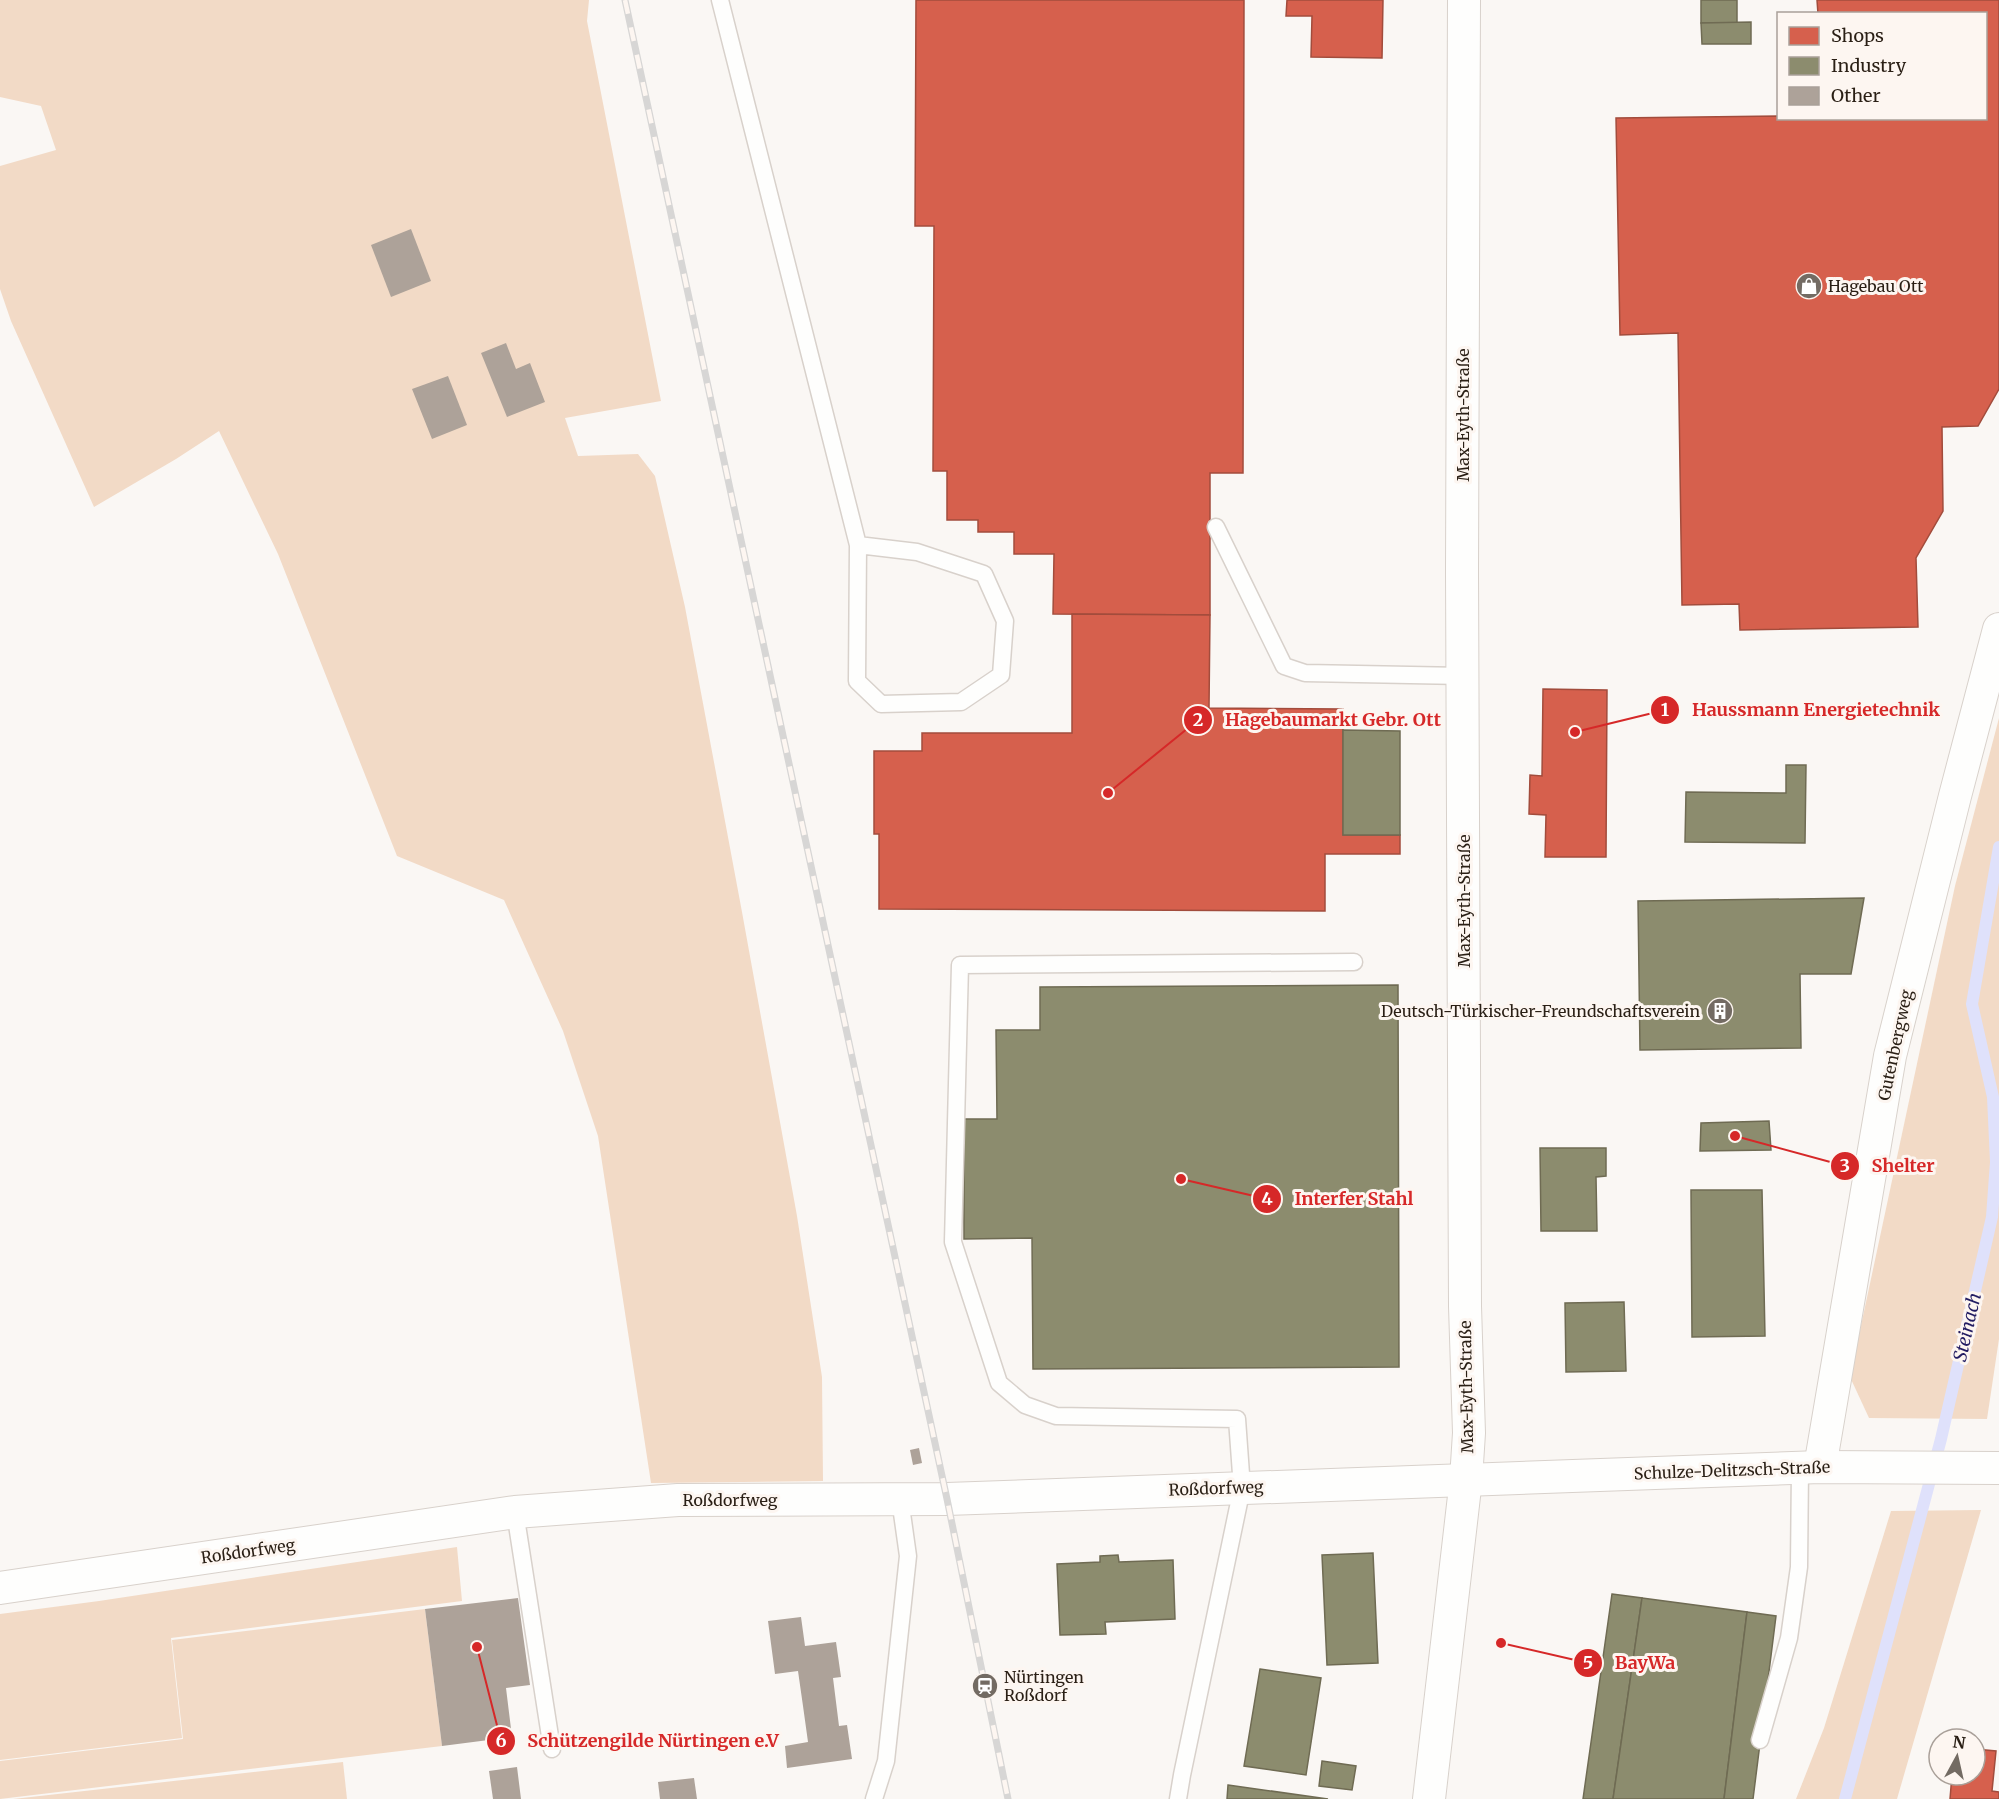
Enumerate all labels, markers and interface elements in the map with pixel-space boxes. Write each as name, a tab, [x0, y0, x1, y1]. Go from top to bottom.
legend	[1777, 12, 1987, 120]
text: Shops	[1831, 24, 1884, 47]
text: Industry	[1831, 54, 1907, 77]
text: Other	[1831, 84, 1881, 107]
shop icon: Hagebau Ott	[1794, 271, 1824, 301]
place label: Hagebau Ott	[1828, 276, 1924, 296]
street label: Max-Eyth-Straße	[1453, 349, 1473, 481]
callout: Haussmann Energietechnik	[1650, 692, 1952, 728]
text: 1	[1661, 698, 1669, 721]
text: Haussmann Energietechnik	[1692, 698, 1940, 721]
callout: Hagebaumarkt Gebr. Ott	[1183, 702, 1453, 738]
text: 2	[1193, 708, 1203, 731]
text: Hagebaumarkt Gebr. Ott	[1225, 708, 1442, 731]
street label: Max-Eyth-Straße	[1454, 835, 1474, 967]
street label: Gutenbergweg	[1873, 987, 1917, 1102]
building icon: Deutsch-Türkischer-Freundschaftsverein	[1705, 996, 1735, 1026]
place label: Deutsch-Türkischer-Freundschaftsverein	[1381, 1001, 1700, 1021]
callout: Shelter	[1830, 1148, 1947, 1184]
text: 3	[1840, 1154, 1850, 1177]
text: Shelter	[1872, 1154, 1935, 1177]
callout: Interfer Stahl	[1252, 1181, 1425, 1217]
text: 4	[1261, 1187, 1273, 1210]
text: Interfer Stahl	[1295, 1187, 1414, 1210]
water label: Steinach	[1948, 1290, 1986, 1364]
street label: Max-Eyth-Straße	[1455, 1320, 1477, 1454]
street label: Schulze-Delitzsch-Straße	[1634, 1457, 1830, 1483]
street label: Roßdorfweg	[1168, 1476, 1264, 1500]
street label: Roßdorfweg	[682, 1490, 778, 1510]
street label: Roßdorfweg	[200, 1534, 297, 1568]
callout: BayWa	[1573, 1645, 1687, 1681]
text: 5	[1583, 1651, 1593, 1674]
text: BayWa	[1615, 1651, 1675, 1674]
place label: Nürtingen Roßdorf	[1004, 1667, 1084, 1705]
station icon: Nürtingen Roßdorf	[970, 1671, 1000, 1701]
callout: Schützengilde Nürtingen e.V	[486, 1723, 791, 1759]
north arrow	[1927, 1727, 1987, 1787]
text: 6	[495, 1729, 507, 1752]
text: Schützengilde Nürtingen e.V	[527, 1729, 779, 1752]
text: N	[1951, 1731, 1967, 1753]

